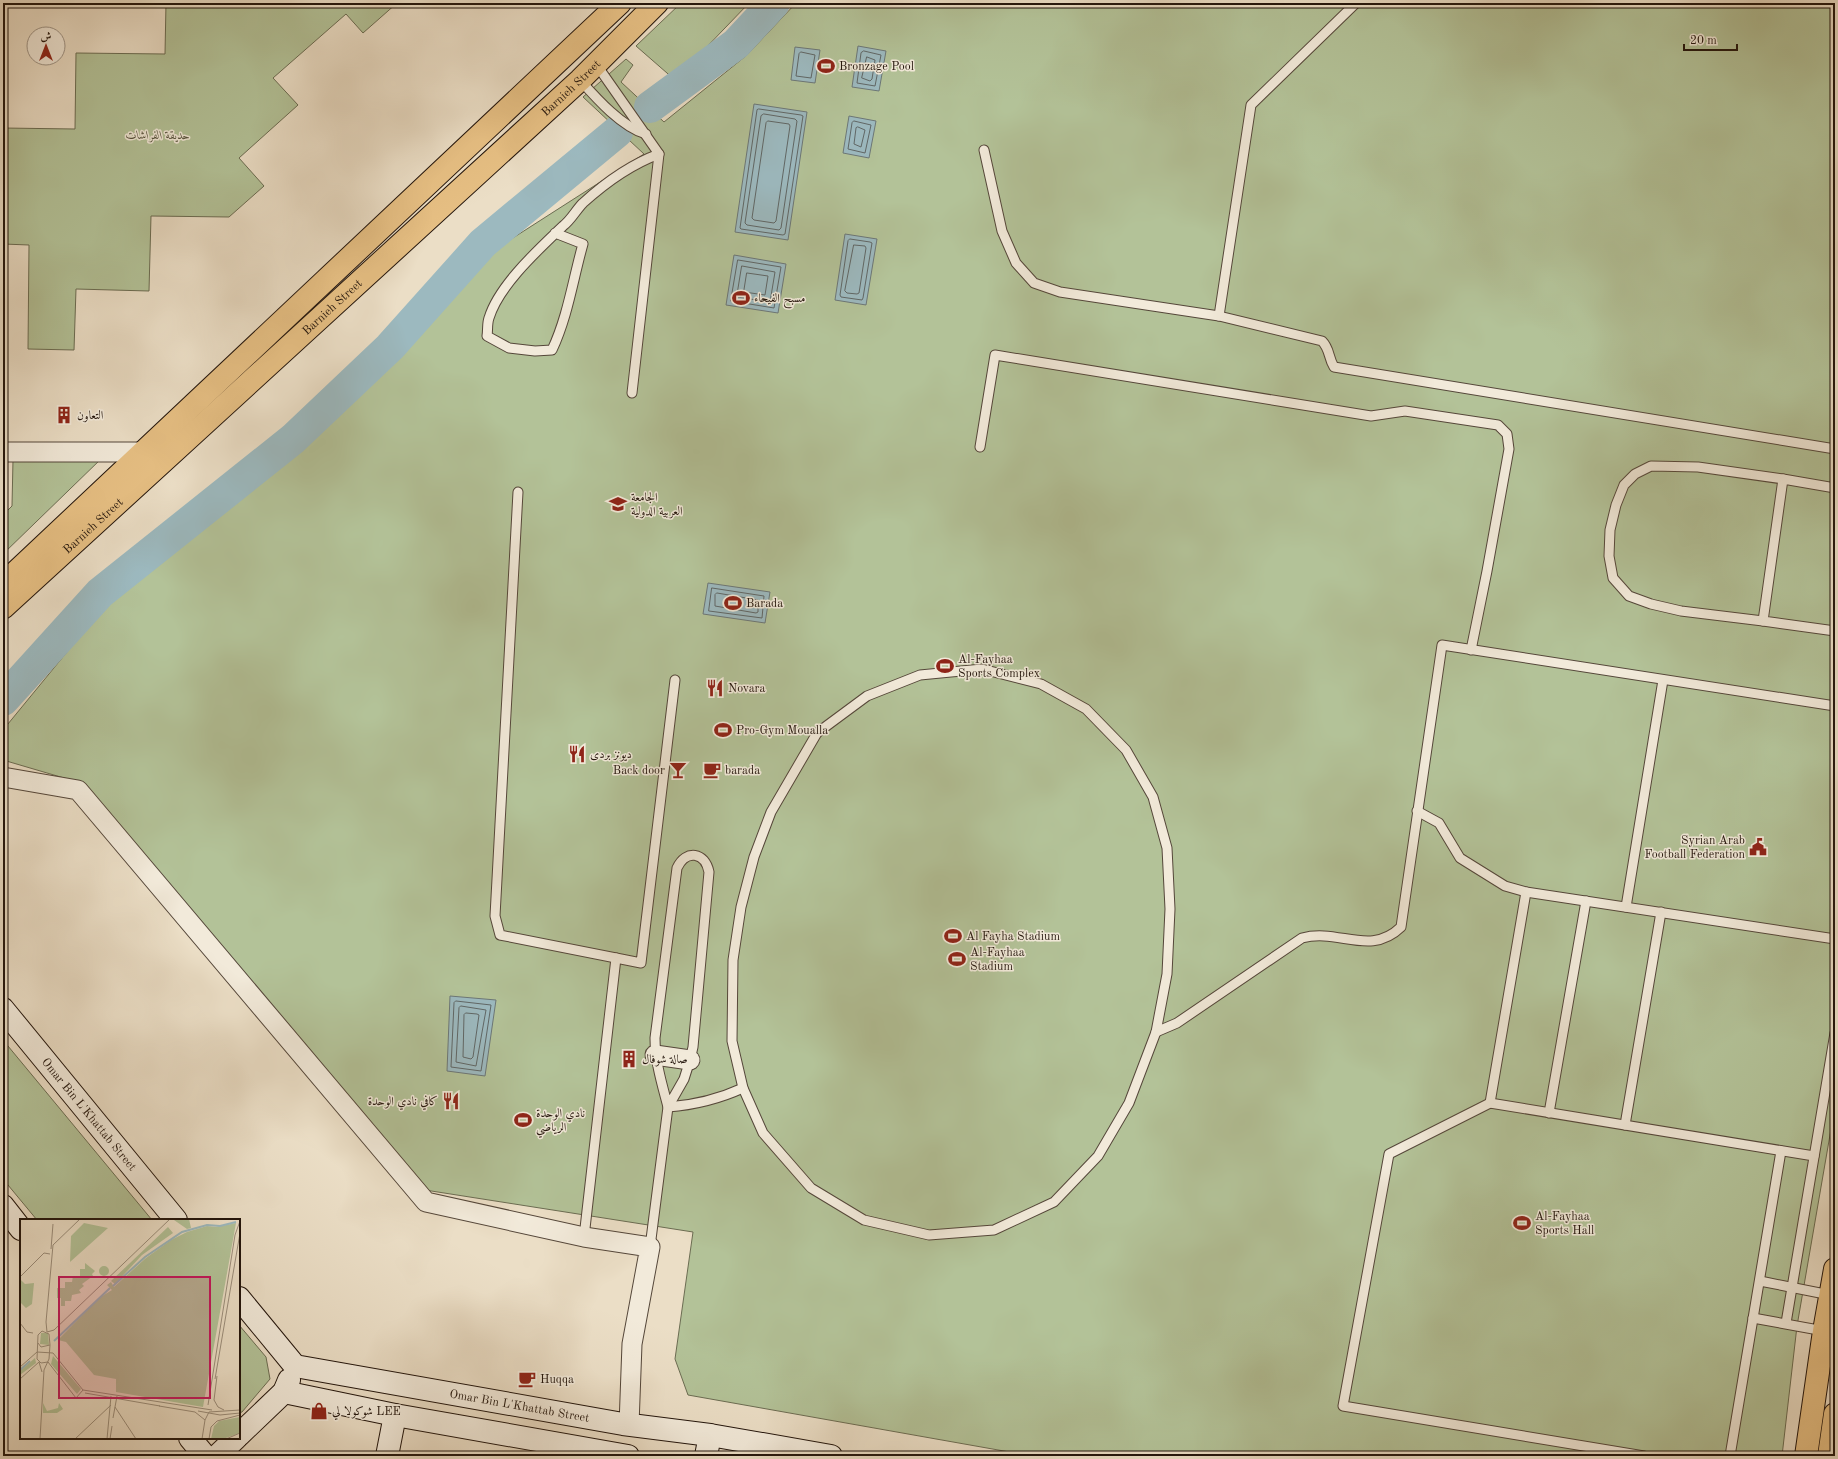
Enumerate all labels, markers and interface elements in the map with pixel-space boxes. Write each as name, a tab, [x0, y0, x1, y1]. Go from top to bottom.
north arrow	[26, 26, 66, 66]
scale bar	[1684, 26, 1737, 52]
text: ش	[41, 32, 52, 43]
text: 20 m	[1690, 35, 1717, 47]
sports icon: Bronzage Pool	[816, 56, 836, 76]
street label: Barnieh Street	[540, 58, 603, 119]
place label: Bronzage Pool	[839, 61, 914, 73]
park label: حديقة الفراشات	[126, 130, 190, 143]
street label: Barnieh Street	[301, 278, 365, 338]
sports icon: مسبح الفيحاء	[731, 288, 751, 308]
place label: مسبح الفيحاء	[754, 293, 805, 309]
building icon: التعاون	[54, 405, 74, 425]
place label: التعاون	[77, 410, 104, 423]
place label: الجامعة العربية الدولية	[631, 492, 683, 519]
school or university icon: الجامعة العربية الدولية	[608, 494, 628, 514]
street label: Barnieh Street	[62, 496, 126, 557]
sports icon: Barada	[723, 593, 743, 613]
place label: Barada	[746, 598, 783, 610]
place label: Al-Fayhaa Sports Complex	[958, 654, 1040, 680]
sports icon: Al-Fayhaa Sports Complex	[935, 656, 955, 676]
restaurant icon: Novara	[705, 678, 725, 698]
place label: Novara	[728, 683, 766, 695]
sports icon: Pro-Gym Moualla	[713, 720, 733, 740]
place label: Pro-Gym Moualla	[736, 725, 828, 737]
restaurant icon: ديونز بردى	[567, 744, 587, 764]
place label: ديونز بردى	[590, 749, 632, 762]
bar icon: Back door	[668, 760, 688, 780]
cafe icon: barada	[702, 760, 722, 780]
place label: Back door	[613, 765, 665, 777]
place label: barada	[725, 765, 760, 777]
place label: Syrian Arab Football Federation	[1644, 835, 1746, 861]
public building icon: Syrian Arab Football Federation	[1748, 837, 1768, 857]
sports icon: Al Fayha Stadium	[943, 926, 963, 946]
place label: Al Fayha Stadium	[966, 931, 1061, 943]
place label: Al-Fayhaa Stadium	[970, 947, 1025, 973]
sports icon: Al-Fayhaa Stadium	[947, 949, 967, 969]
building icon: صالة شوفال	[619, 1049, 639, 1069]
place label: صالة شوفال	[642, 1054, 688, 1067]
street label: Omar Bin L'Khattab Street	[39, 1056, 138, 1173]
restaurant icon: كافي نادي الوحدة	[441, 1091, 461, 1111]
place label: كافي نادي الوحدة	[368, 1095, 438, 1111]
place label: نادي الوحدة الرياضي	[536, 1108, 585, 1138]
sports icon: نادي الوحدة الرياضي	[513, 1110, 533, 1130]
place label: Al-Fayhaa Sports Hall	[1535, 1211, 1594, 1237]
sports icon: Al-Fayhaa Sports Hall	[1512, 1213, 1532, 1233]
inset map	[20, 1219, 240, 1439]
cafe icon: Huqqa	[517, 1369, 537, 1389]
place label: Huqqa	[540, 1374, 574, 1386]
street label: Omar Bin L'Khattab Street	[448, 1388, 590, 1425]
shop icon: شوكولا لي LEE	[309, 1401, 329, 1421]
place label: شوكولا لي LEE	[332, 1405, 401, 1421]

